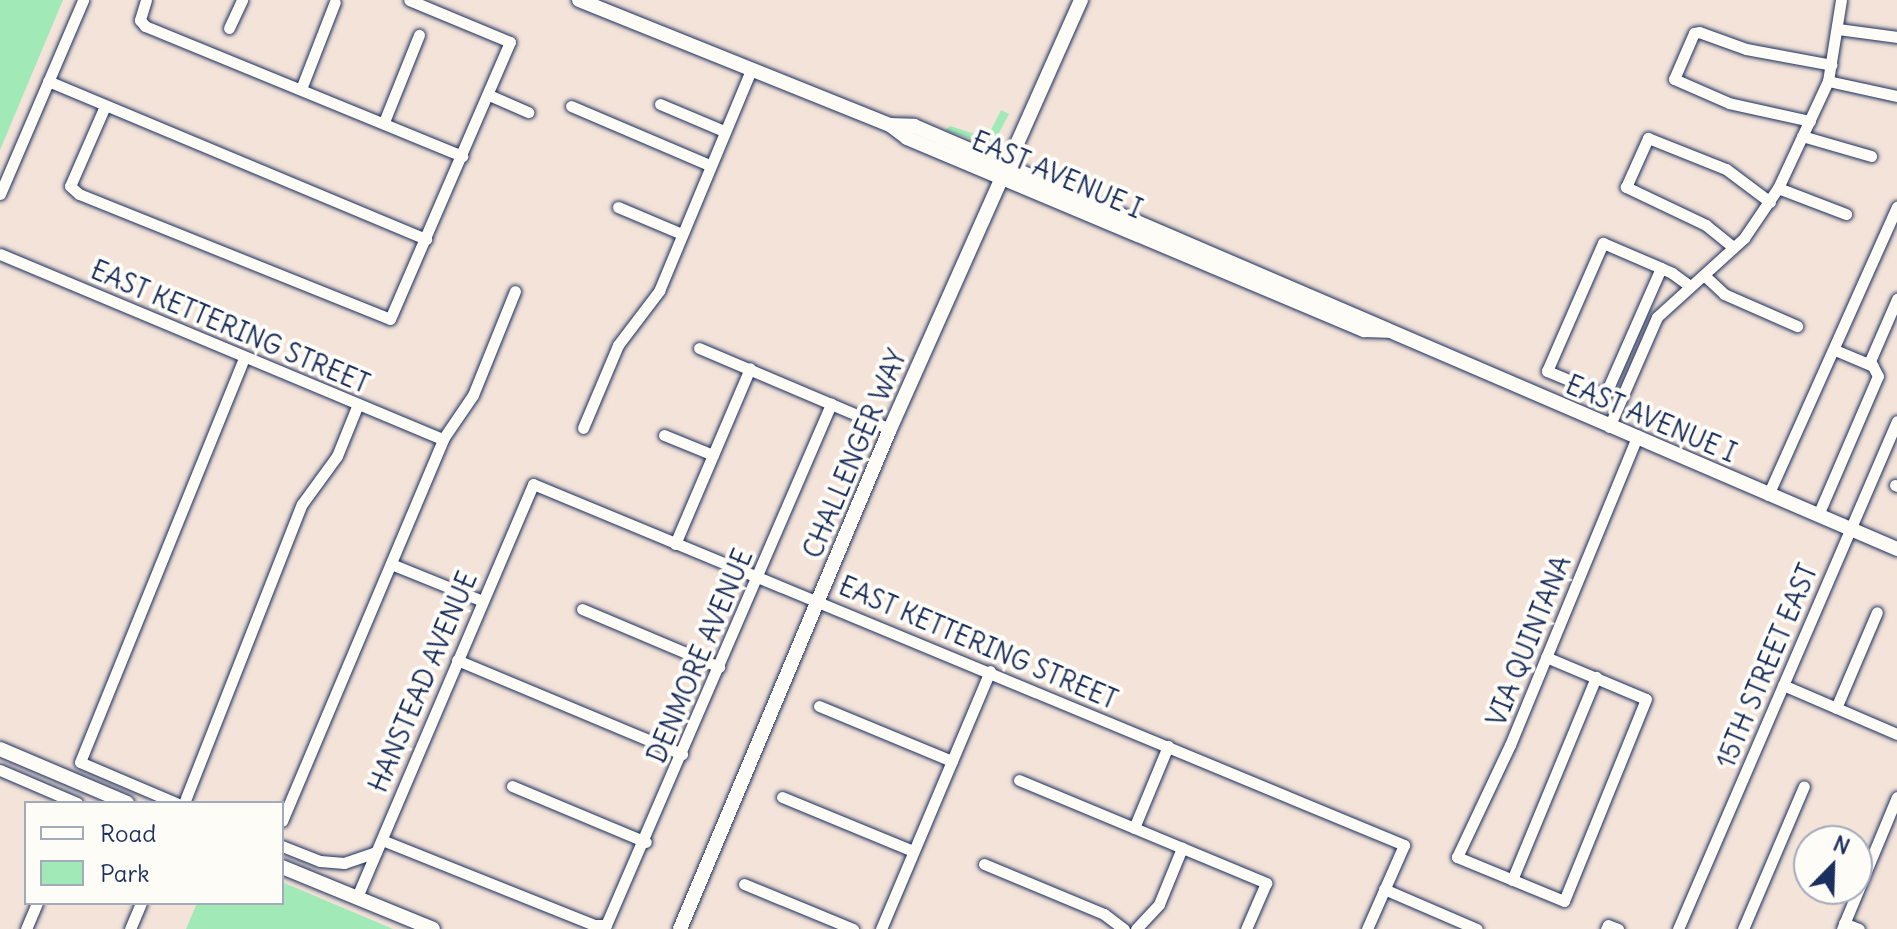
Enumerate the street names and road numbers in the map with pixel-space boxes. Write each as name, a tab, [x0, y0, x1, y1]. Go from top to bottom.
street label: EAST AVENUE I	[967, 125, 1147, 225]
street label: EAST KETTERING STREET	[86, 254, 374, 400]
street label: CHALLENGER WAY	[797, 345, 913, 563]
street label: EAST AVENUE I	[1561, 369, 1741, 469]
street label: DENMORE AVENUE	[641, 544, 759, 768]
street label: VIA QUINTANA	[1481, 551, 1577, 731]
street label: 15TH STREET EAST	[1710, 559, 1824, 773]
street label: HANSTEAD AVENUE	[362, 567, 484, 797]
street label: EAST KETTERING STREET	[834, 570, 1122, 716]

